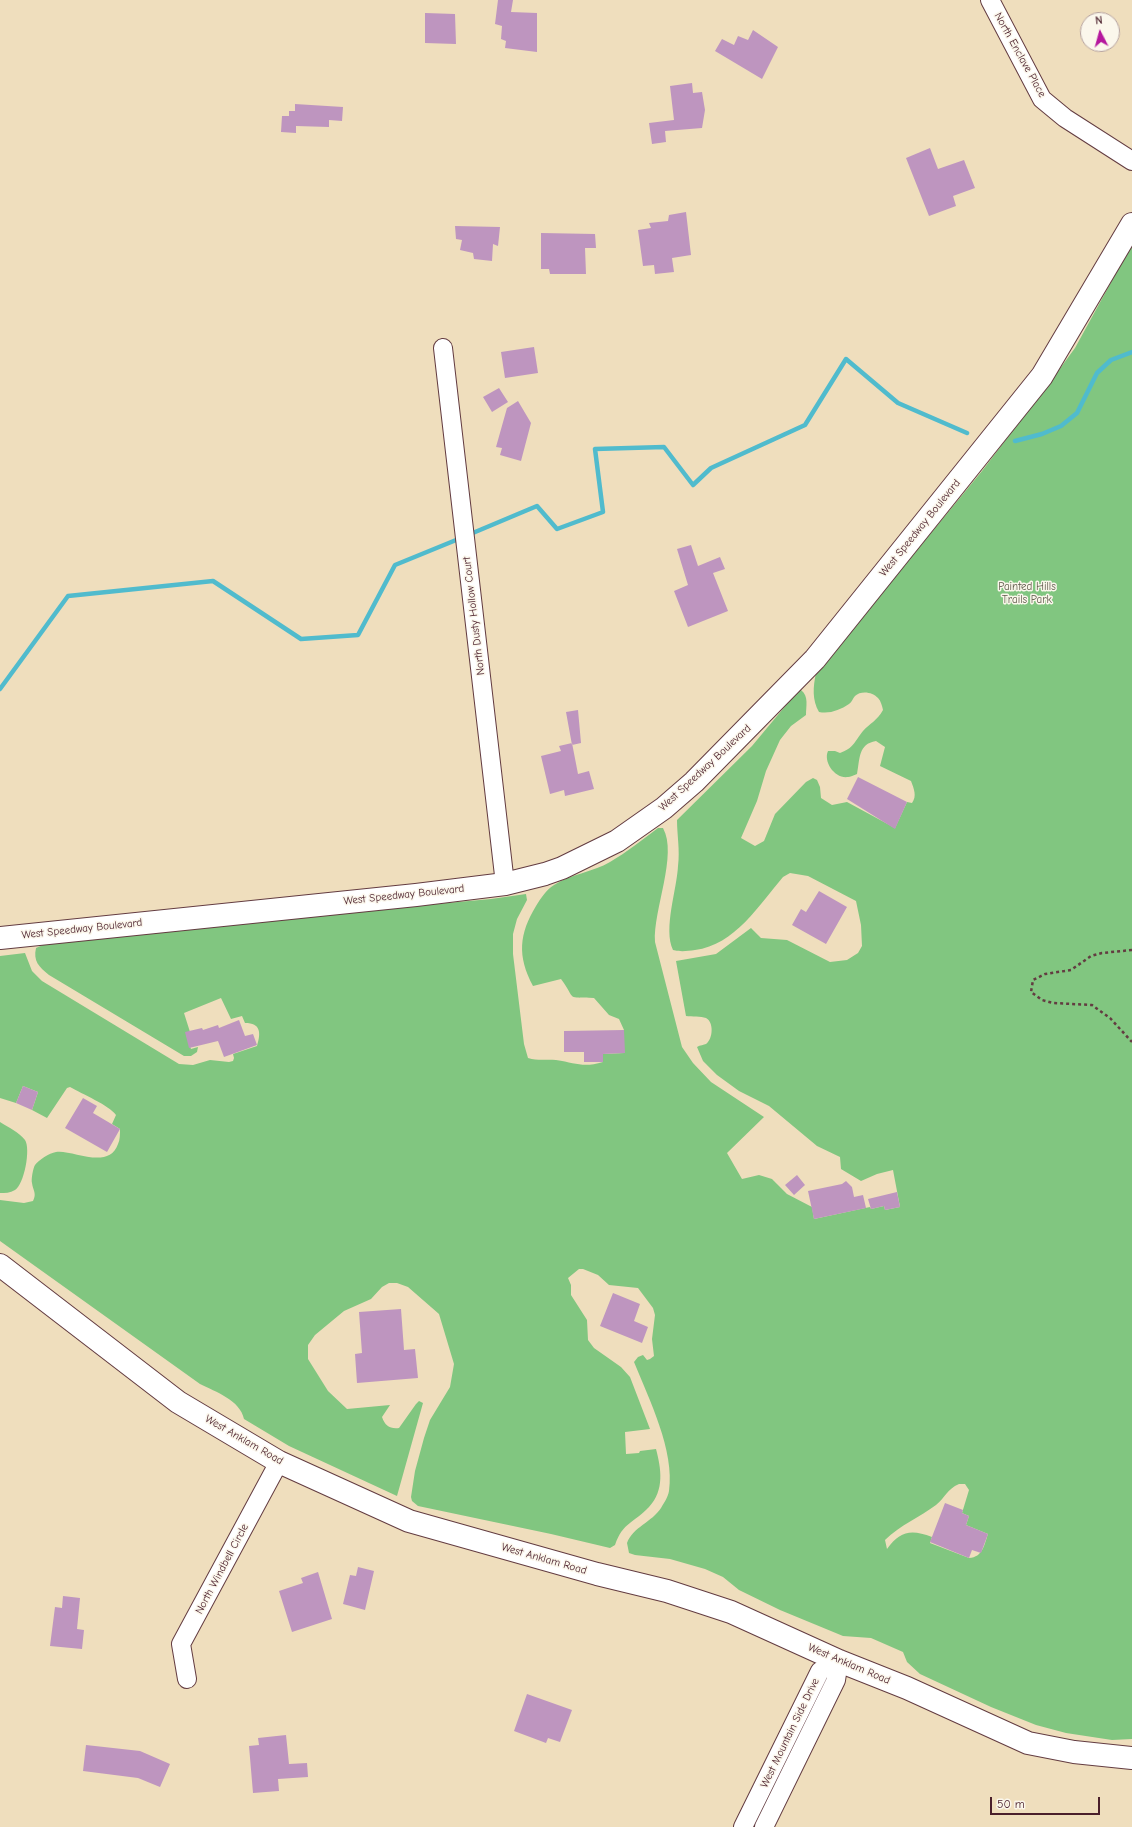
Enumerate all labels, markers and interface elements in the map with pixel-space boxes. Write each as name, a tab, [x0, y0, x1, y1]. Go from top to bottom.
street label: North Enclave Place	[991, 10, 1049, 100]
north arrow	[1080, 12, 1120, 52]
text: N	[1095, 14, 1103, 27]
street label: West Speedway Boulevard	[877, 477, 963, 579]
street label: North Dusty Hollow Court	[460, 556, 488, 676]
park label: Painted Hills Trails Park	[998, 580, 1056, 606]
street label: West Speedway Boulevard	[656, 722, 754, 814]
street label: West Speedway Boulevard	[343, 882, 465, 908]
street label: West Speedway Boulevard	[21, 916, 143, 942]
street label: West Anklam Road	[203, 1412, 285, 1468]
street label: North Windbell Circle	[193, 1522, 251, 1616]
street label: West Anklam Road	[500, 1541, 588, 1577]
street label: West Anklam Road	[806, 1641, 892, 1687]
street label: West Mountain Side Drive	[758, 1676, 822, 1790]
scale bar	[992, 1789, 1102, 1815]
text: 50 m	[997, 1797, 1025, 1811]

